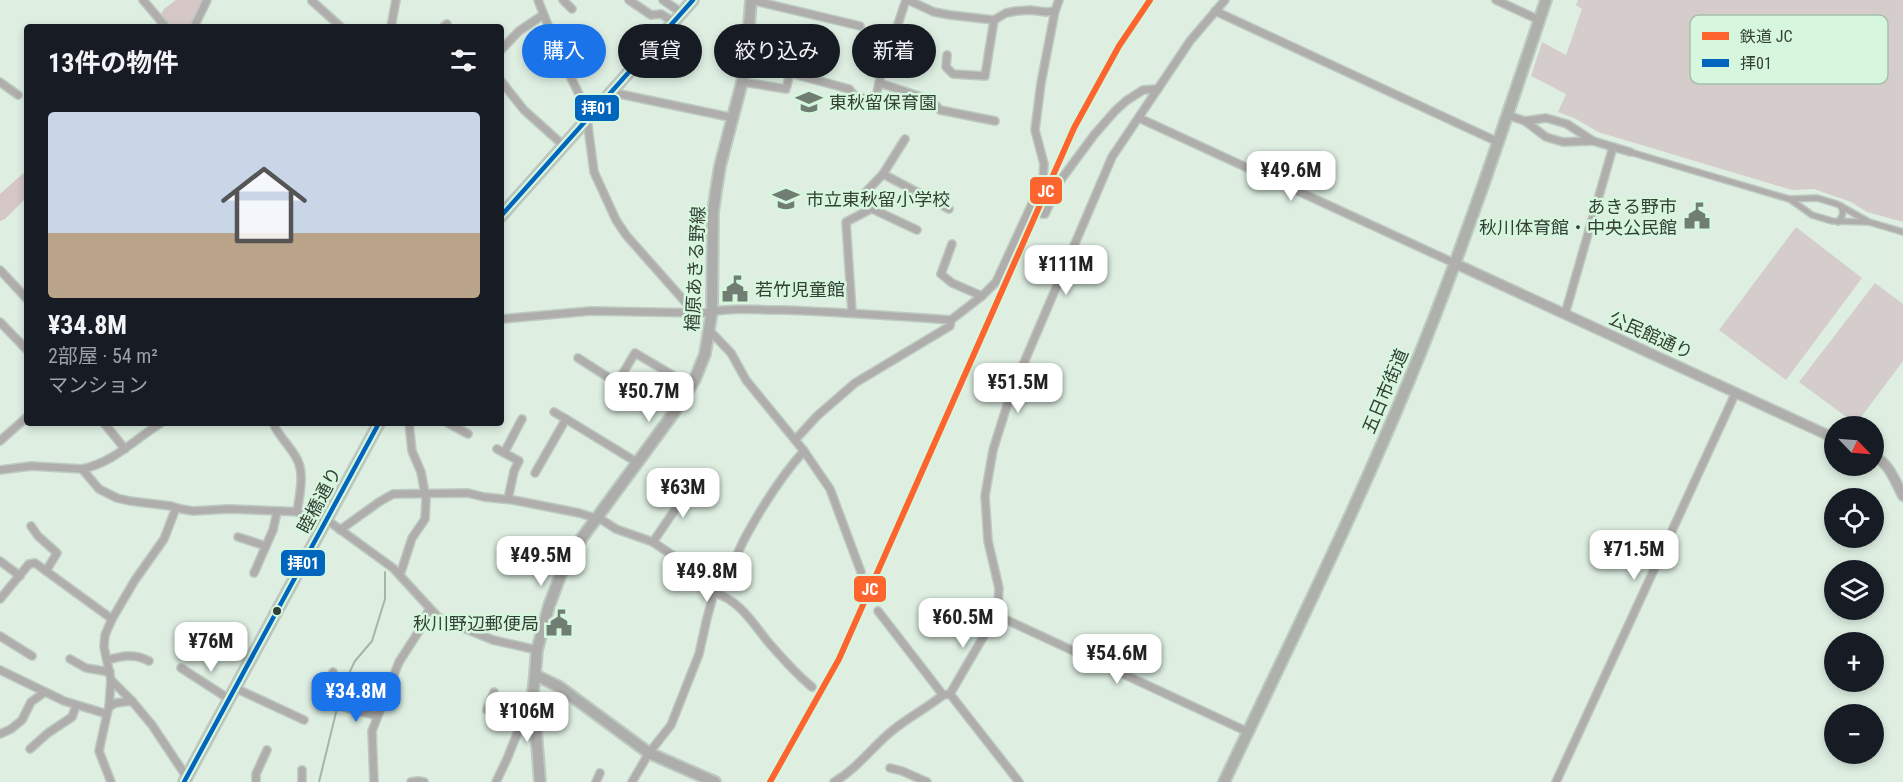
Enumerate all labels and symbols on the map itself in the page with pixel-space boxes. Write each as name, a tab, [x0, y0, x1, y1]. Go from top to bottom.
legend	[1690, 15, 1888, 84]
text: 鉄道 JC	[1740, 27, 1792, 46]
text: 拝01	[1740, 54, 1772, 73]
school or university icon: 東秋留保育園	[794, 87, 824, 117]
place label: 東秋留保育園	[829, 92, 937, 113]
line badge: 拝01	[574, 94, 620, 122]
text: 拝01	[581, 99, 613, 118]
pin: ¥49.6M	[1242, 151, 1340, 202]
line badge: JC	[1029, 176, 1063, 205]
text: JC	[1038, 182, 1054, 201]
school or university icon: 市立東秋留小学校	[771, 184, 801, 214]
place label: 市立東秋留小学校	[806, 189, 950, 210]
place label: あきる野市 秋川体育館・中央公民館	[1479, 196, 1677, 238]
public building icon: あきる野市 秋川体育館・中央公民館	[1682, 201, 1712, 231]
street label: 楢原あきる野線	[681, 206, 709, 332]
pin: ¥111M	[1024, 245, 1108, 296]
public building icon: 若竹児童館	[720, 274, 750, 304]
place label: 若竹児童館	[755, 279, 845, 300]
street label: 公民館通り	[1606, 307, 1696, 363]
street label: 五日市街道	[1358, 345, 1412, 437]
pin: ¥51.5M	[969, 363, 1067, 414]
pin: ¥50.7M	[600, 372, 698, 423]
north arrow	[1824, 416, 1884, 476]
street label: 睦橋通り	[293, 463, 345, 537]
pin: ¥63M	[647, 468, 719, 519]
pin: ¥71.5M	[1585, 530, 1683, 581]
pin: ¥49.5M	[492, 536, 590, 587]
line badge: 拝01	[280, 549, 326, 577]
pin: ¥49.8M	[658, 552, 756, 603]
text: 拝01	[287, 554, 319, 573]
line badge: JC	[853, 575, 887, 603]
text: JC	[862, 580, 878, 599]
pin: ¥60.5M	[914, 598, 1012, 649]
unlabelled marker	[271, 605, 283, 617]
public building icon: 秋川野辺郵便局	[544, 608, 574, 638]
place label: 秋川野辺郵便局	[413, 613, 539, 634]
pin: ¥76M	[175, 622, 247, 673]
pin: ¥54.6M	[1068, 634, 1166, 685]
pin: ¥34.8M	[307, 672, 405, 723]
pin: ¥106M	[485, 692, 569, 743]

